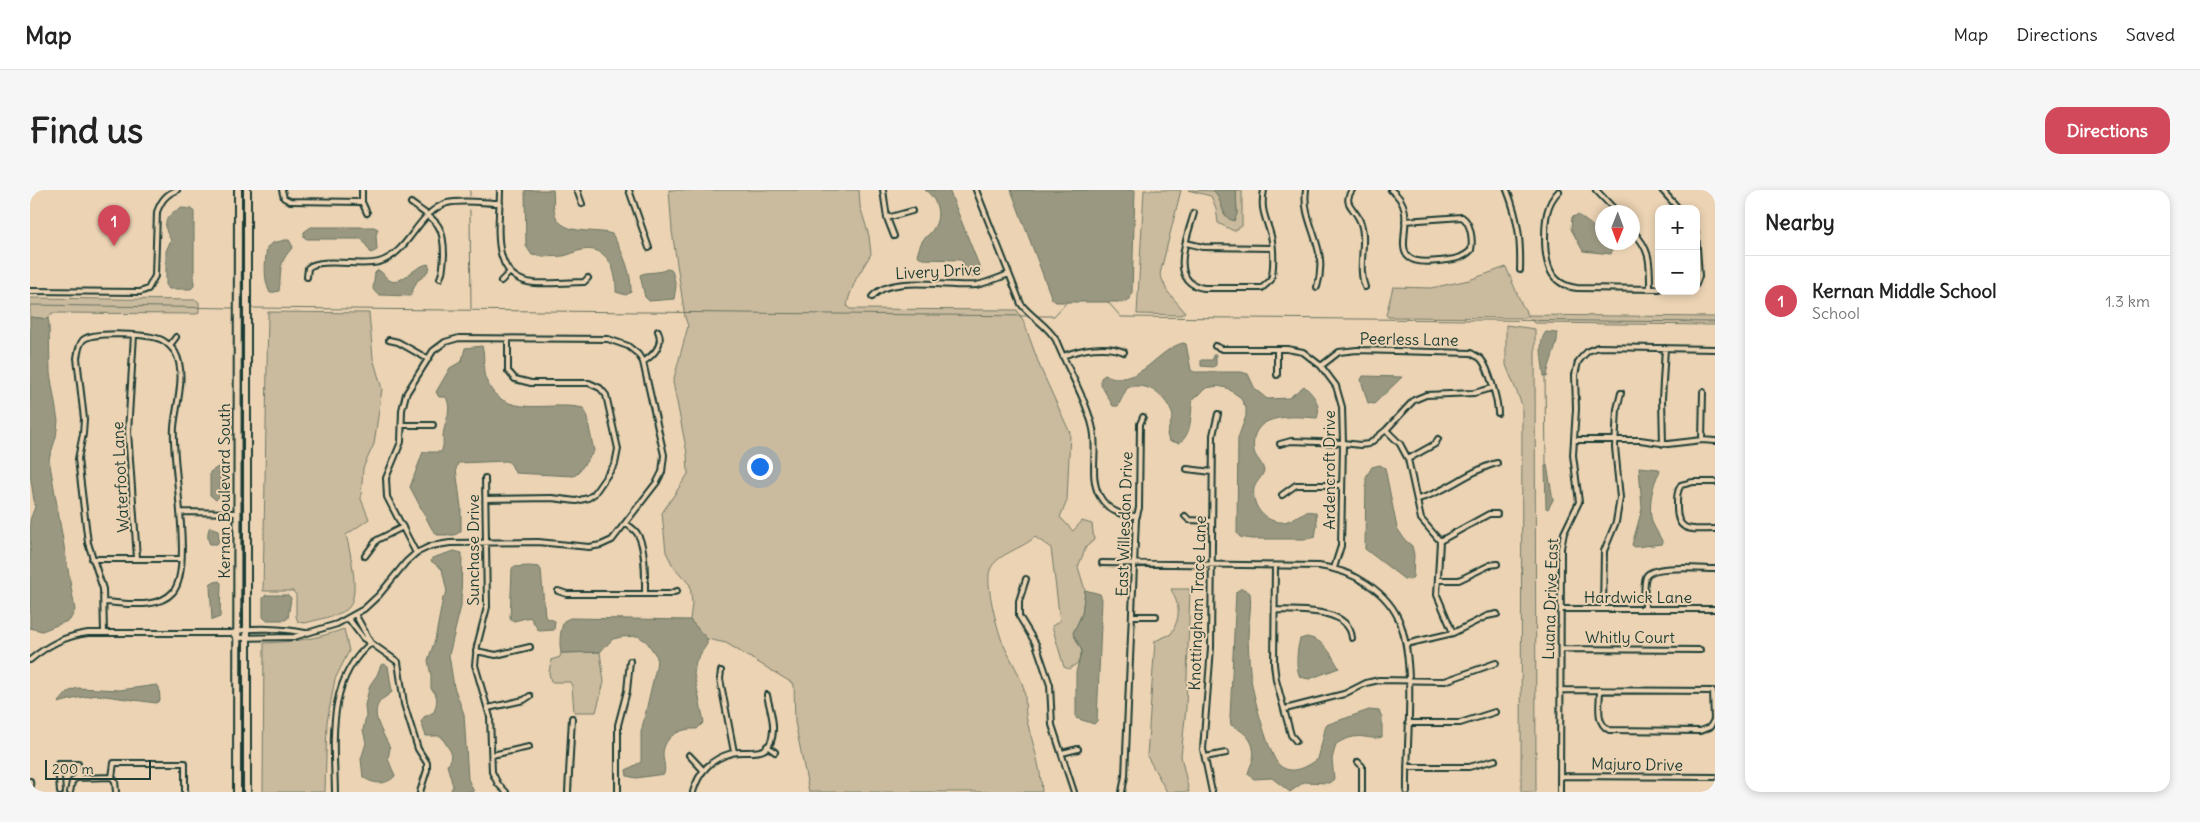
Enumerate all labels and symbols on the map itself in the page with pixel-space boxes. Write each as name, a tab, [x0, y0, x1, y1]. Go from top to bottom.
pin: 1	[98, 205, 130, 246]
north arrow	[1595, 205, 1640, 250]
street label: Livery Drive	[895, 259, 981, 283]
street label: Peerless Lane	[1359, 328, 1459, 350]
street label: Kernan Boulevard South	[214, 403, 234, 579]
street label: Ardencroft Drive	[1319, 410, 1339, 530]
street label: Waterfoot Lane	[107, 421, 133, 533]
street label: East Willesdon Drive	[1111, 451, 1137, 597]
your location	[747, 454, 773, 480]
street label: Sunchase Drive	[463, 494, 483, 606]
street label: Knottingham Trace Lane	[1184, 515, 1210, 691]
street label: Luana Drive East	[1538, 537, 1562, 660]
street label: Hardwick Lane	[1584, 587, 1692, 607]
street label: Whitly Court	[1585, 627, 1676, 647]
street label: Majuro Drive	[1591, 753, 1683, 775]
scale bar	[45, 757, 151, 780]

